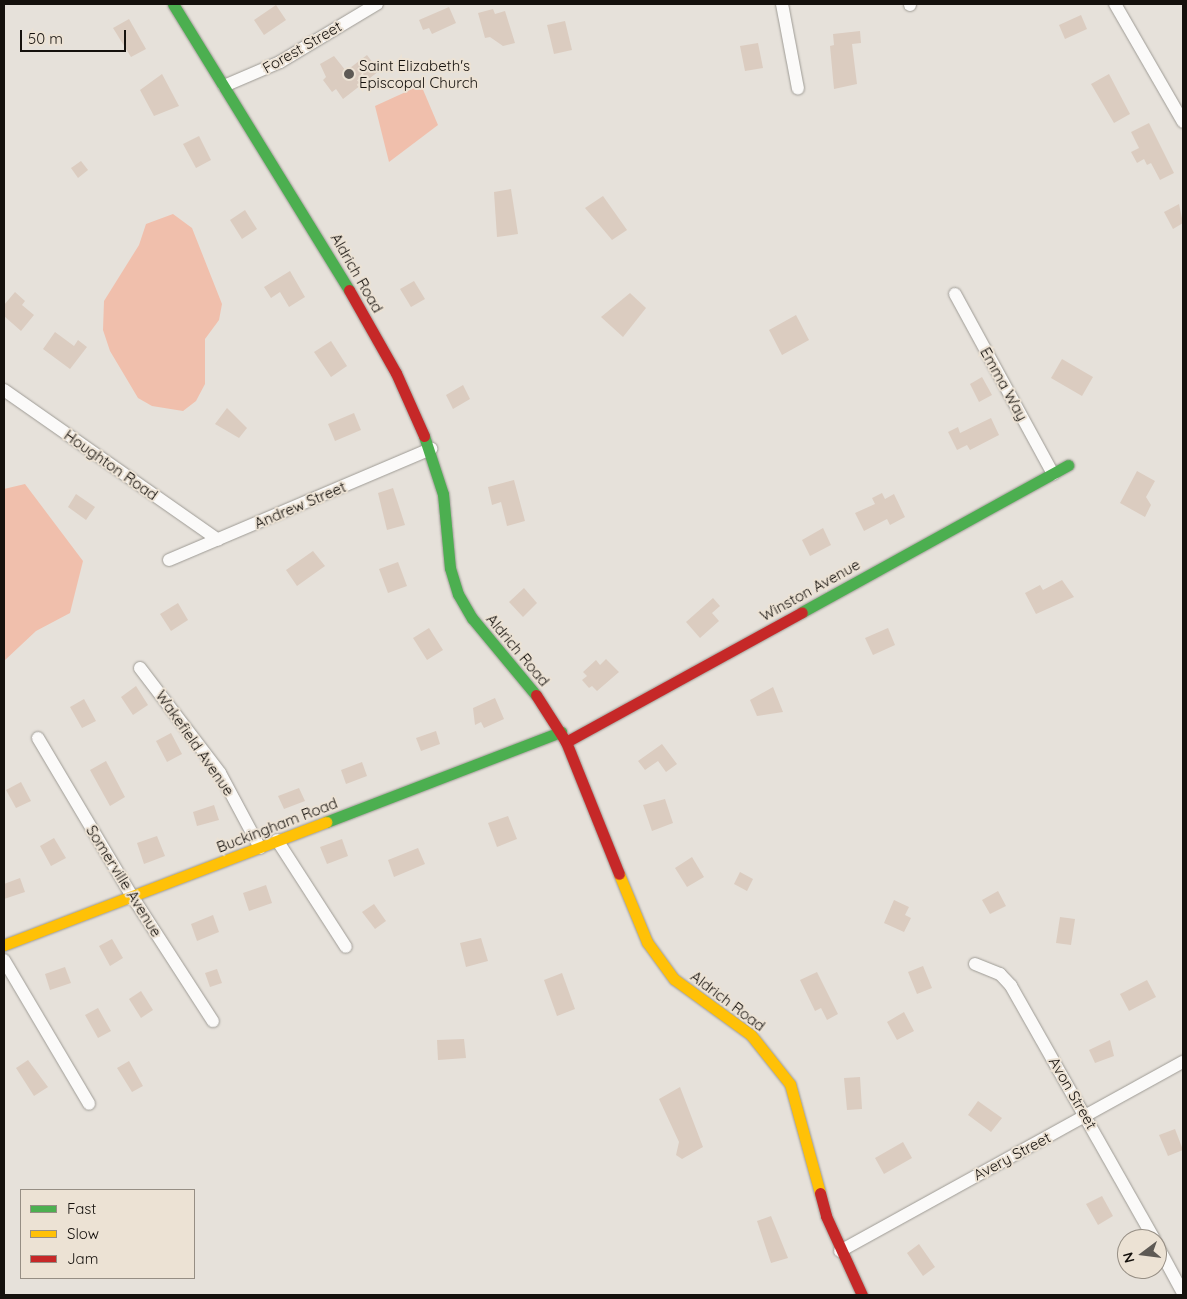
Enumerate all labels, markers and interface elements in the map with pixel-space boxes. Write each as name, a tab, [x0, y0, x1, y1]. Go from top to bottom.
street label: Forest Street	[259, 17, 345, 77]
scale bar	[22, 20, 129, 52]
text: 50 m	[28, 29, 63, 48]
place label: Saint Elizabeth's Episcopal Church	[359, 56, 478, 91]
marker: Saint Elizabeth's Episcopal Church	[343, 68, 355, 80]
street label: Aldrich Road	[327, 230, 387, 316]
street label: Emma Way	[976, 344, 1032, 424]
street label: Houghton Road	[61, 426, 161, 504]
street label: Andrew Street	[251, 478, 349, 532]
street label: Winston Avenue	[757, 555, 863, 625]
street label: Aldrich Road	[483, 610, 553, 690]
street label: Wakefield Avenue	[152, 687, 238, 799]
street label: Buckingham Road	[214, 794, 340, 856]
street label: Somerville Avenue	[82, 822, 166, 940]
street label: Aldrich Road	[687, 967, 769, 1035]
street label: Avon Street	[1045, 1054, 1101, 1132]
street label: Avery Street	[970, 1128, 1054, 1184]
legend	[20, 1189, 195, 1279]
text: Fast	[67, 1199, 96, 1218]
text: Slow	[67, 1224, 99, 1243]
north arrow	[1117, 1229, 1167, 1279]
text: Jam	[67, 1249, 98, 1268]
text: N	[1118, 1250, 1139, 1265]

